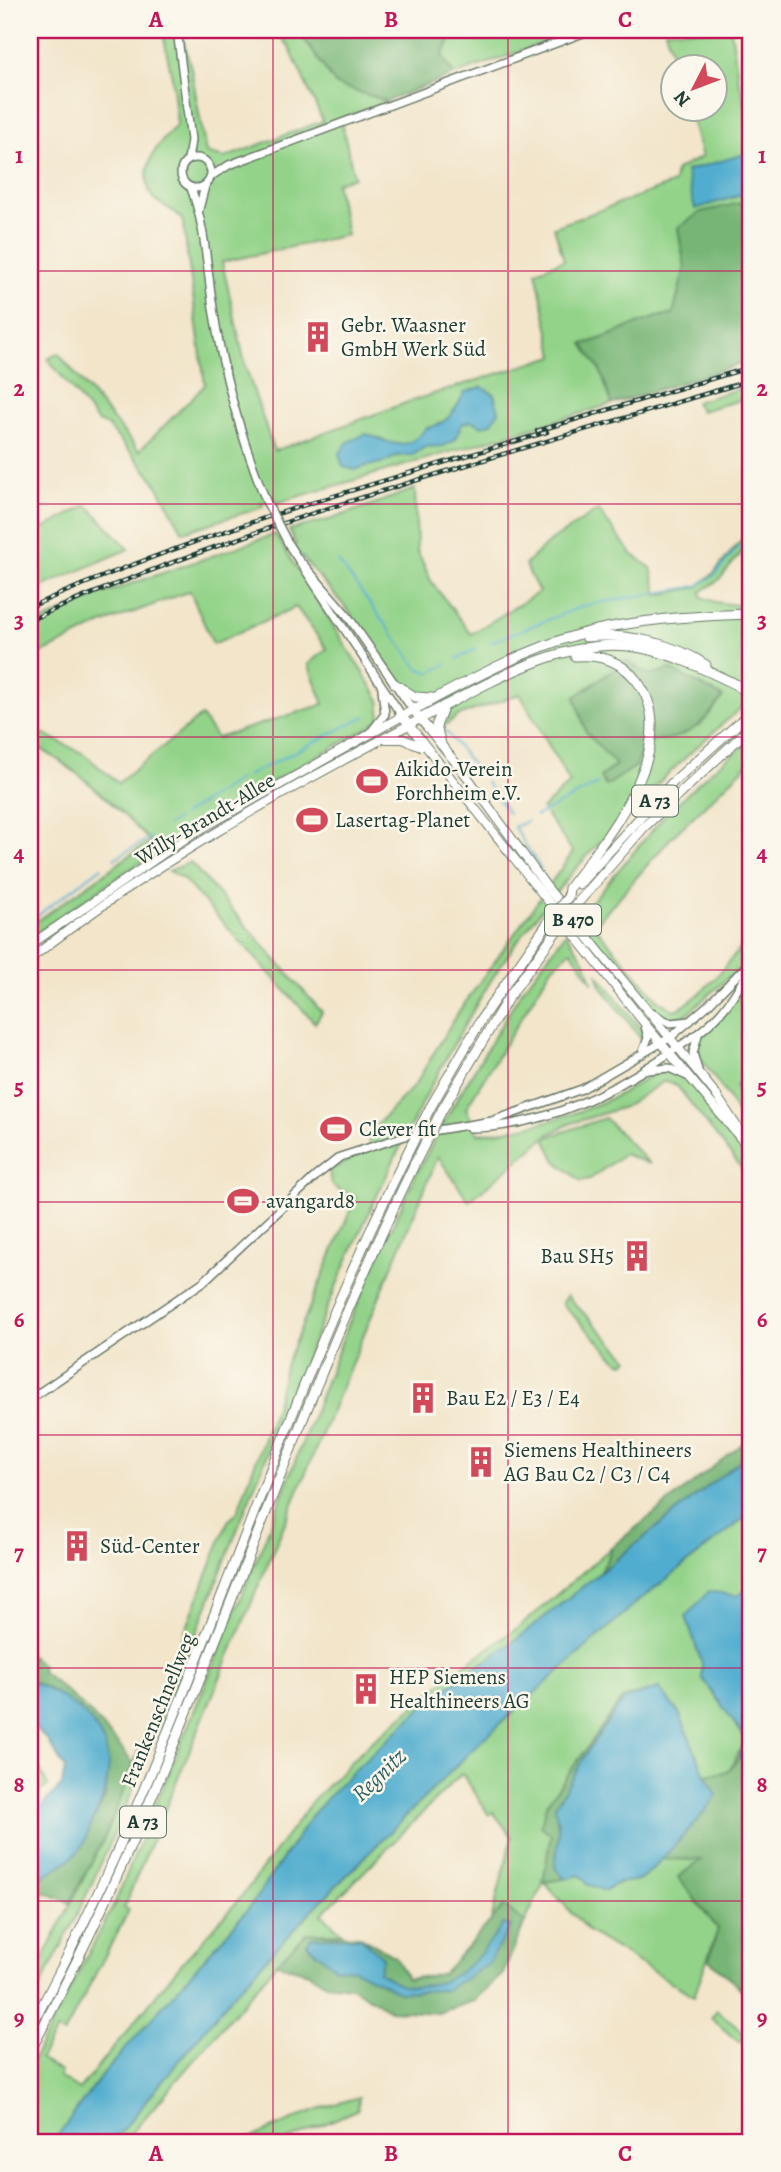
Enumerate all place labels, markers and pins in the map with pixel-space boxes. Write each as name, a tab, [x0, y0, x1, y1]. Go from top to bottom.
place label: Gebr. Waasner GmbH Werk Süd	[341, 311, 487, 363]
building icon: Gebr. Waasner GmbH Werk Süd	[301, 320, 335, 354]
place label: Aikido-Verein Forchheim e.V.	[394, 755, 522, 807]
sports icon: Aikido-Verein Forchheim e.V.	[355, 764, 389, 798]
sports icon: Lasertag-Planet	[295, 803, 329, 837]
place label: Lasertag-Planet	[335, 806, 470, 834]
sports icon: Clever fit	[319, 1112, 353, 1146]
place label: Clever fit	[359, 1115, 437, 1143]
sports icon: avangard8	[226, 1184, 260, 1218]
place label: avangard8	[266, 1187, 355, 1215]
building icon: Bau SH5	[620, 1239, 654, 1273]
place label: Bau SH5	[540, 1242, 614, 1270]
building icon: Bau E2 / E3 / E4	[406, 1381, 440, 1415]
place label: Bau E2 / E3 / E4	[446, 1384, 580, 1412]
place label: Siemens Healthineers AG Bau C2 / C3 / C4	[503, 1436, 692, 1488]
building icon: Siemens Healthineers AG Bau C2 / C3 / C4	[464, 1445, 498, 1479]
building icon: Süd-Center	[60, 1529, 94, 1563]
place label: Süd-Center	[100, 1532, 200, 1560]
place label: HEP Siemens Healthineers AG	[389, 1663, 530, 1715]
building icon: HEP Siemens Healthineers AG	[349, 1672, 383, 1706]

